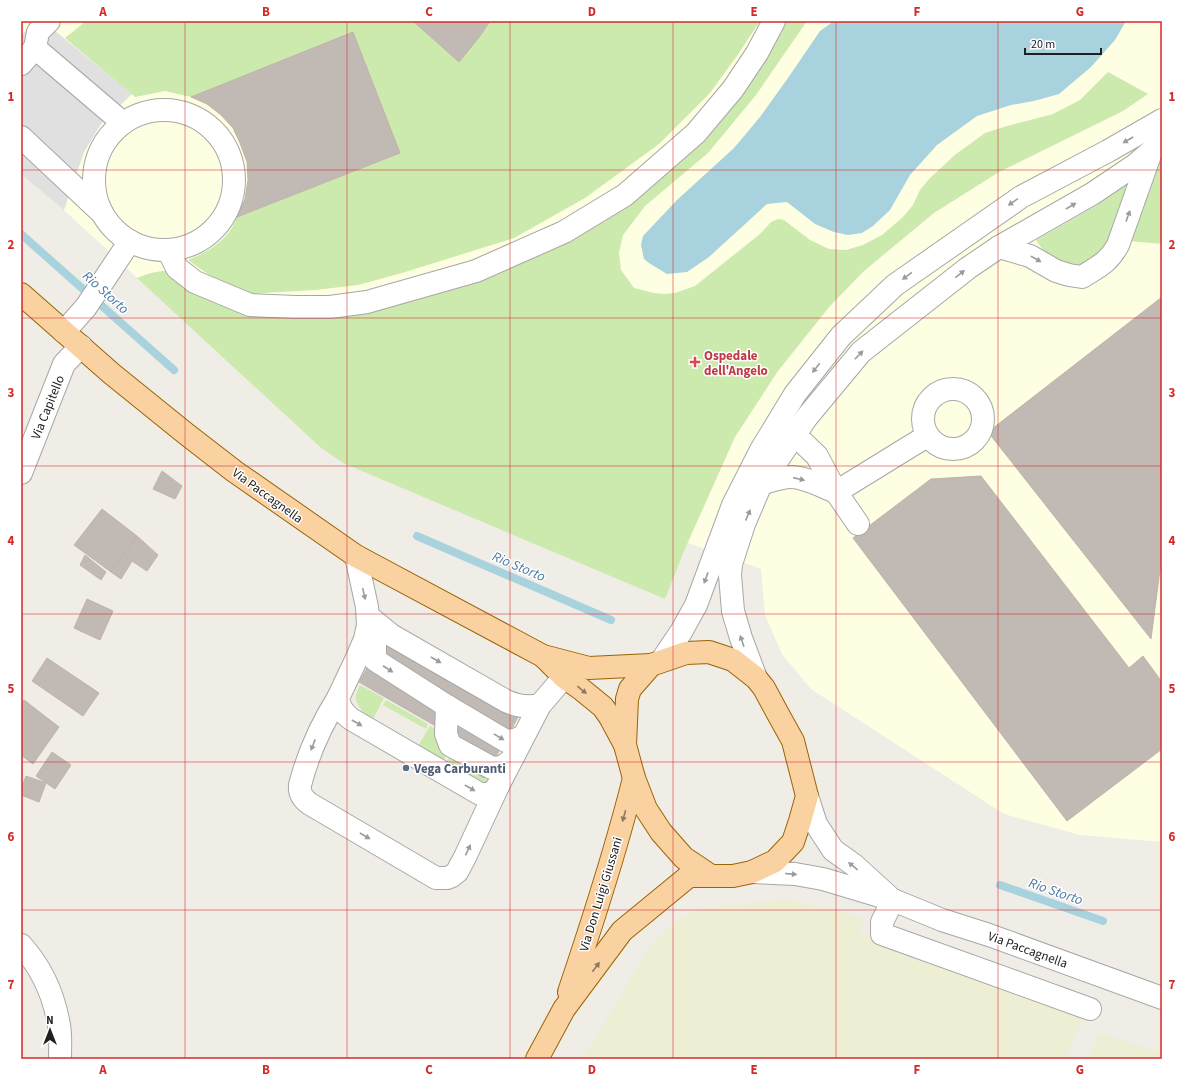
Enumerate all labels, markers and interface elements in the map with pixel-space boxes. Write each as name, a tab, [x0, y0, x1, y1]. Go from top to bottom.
text: A	[98, 3, 107, 21]
text: B	[262, 3, 270, 21]
text: C	[425, 3, 433, 21]
text: D	[588, 3, 596, 21]
text: E	[750, 3, 758, 21]
text: F	[914, 3, 921, 21]
text: G	[1076, 3, 1084, 21]
scale bar	[1025, 30, 1101, 56]
text: 20 m	[1031, 36, 1055, 53]
text: 1	[8, 88, 15, 106]
text: 1	[1169, 88, 1176, 106]
one-way arrow	[1122, 137, 1134, 144]
one-way arrow	[1008, 198, 1019, 206]
one-way arrow	[1065, 203, 1077, 209]
one-way arrow	[1126, 210, 1132, 222]
text: 2	[8, 236, 15, 254]
text: 2	[1169, 236, 1176, 254]
one-way arrow	[1030, 256, 1042, 262]
water label: Rio Storto	[78, 267, 133, 319]
one-way arrow	[955, 269, 966, 278]
one-way arrow	[901, 272, 912, 280]
place label: Ospedale dell'Angelo	[704, 347, 768, 380]
one-way arrow	[854, 350, 864, 360]
marker: Ospedale dell'Angelo	[689, 356, 701, 368]
one-way arrow	[811, 363, 820, 374]
street label: Via Capitello	[27, 373, 69, 442]
text: 3	[8, 384, 15, 402]
text: 3	[1169, 384, 1176, 402]
street label: Via Paccagnella	[228, 464, 307, 528]
one-way arrow	[793, 476, 805, 482]
one-way arrow	[745, 509, 751, 521]
text: 4	[8, 532, 15, 550]
text: 4	[1169, 532, 1176, 550]
water label: Rio Storto	[489, 547, 548, 587]
one-way arrow	[703, 572, 709, 584]
one-way arrow	[362, 588, 368, 601]
one-way arrow	[739, 635, 745, 647]
one-way arrow	[430, 657, 442, 664]
one-way arrow	[382, 665, 394, 672]
text: 5	[8, 680, 15, 698]
text: 5	[1169, 680, 1176, 698]
one-way arrow	[577, 686, 588, 695]
one-way arrow	[352, 720, 363, 727]
one-way arrow	[493, 733, 505, 740]
one-way arrow	[310, 739, 316, 751]
place label: Vega Carburanti	[413, 760, 506, 778]
marker: Vega Carburanti	[401, 763, 411, 773]
one-way arrow	[464, 785, 476, 792]
one-way arrow	[621, 810, 627, 822]
text: 6	[8, 828, 15, 846]
text: 6	[1169, 828, 1176, 846]
one-way arrow	[360, 833, 371, 840]
street label: Via Don Luigi Giussani	[575, 835, 627, 954]
one-way arrow	[465, 844, 472, 856]
one-way arrow	[848, 861, 859, 870]
one-way arrow	[785, 870, 797, 877]
water label: Rio Storto	[1026, 873, 1085, 911]
street label: Via Paccagnella	[985, 927, 1070, 973]
one-way arrow	[592, 961, 600, 972]
text: 7	[8, 976, 15, 994]
text: 7	[1169, 976, 1176, 994]
north arrow	[30, 1010, 70, 1050]
text: N	[46, 1013, 54, 1028]
text: A	[98, 1061, 107, 1079]
text: B	[262, 1061, 270, 1079]
text: C	[425, 1061, 433, 1079]
text: D	[588, 1061, 596, 1079]
text: E	[750, 1061, 758, 1079]
text: F	[914, 1061, 921, 1079]
text: G	[1076, 1061, 1084, 1079]

